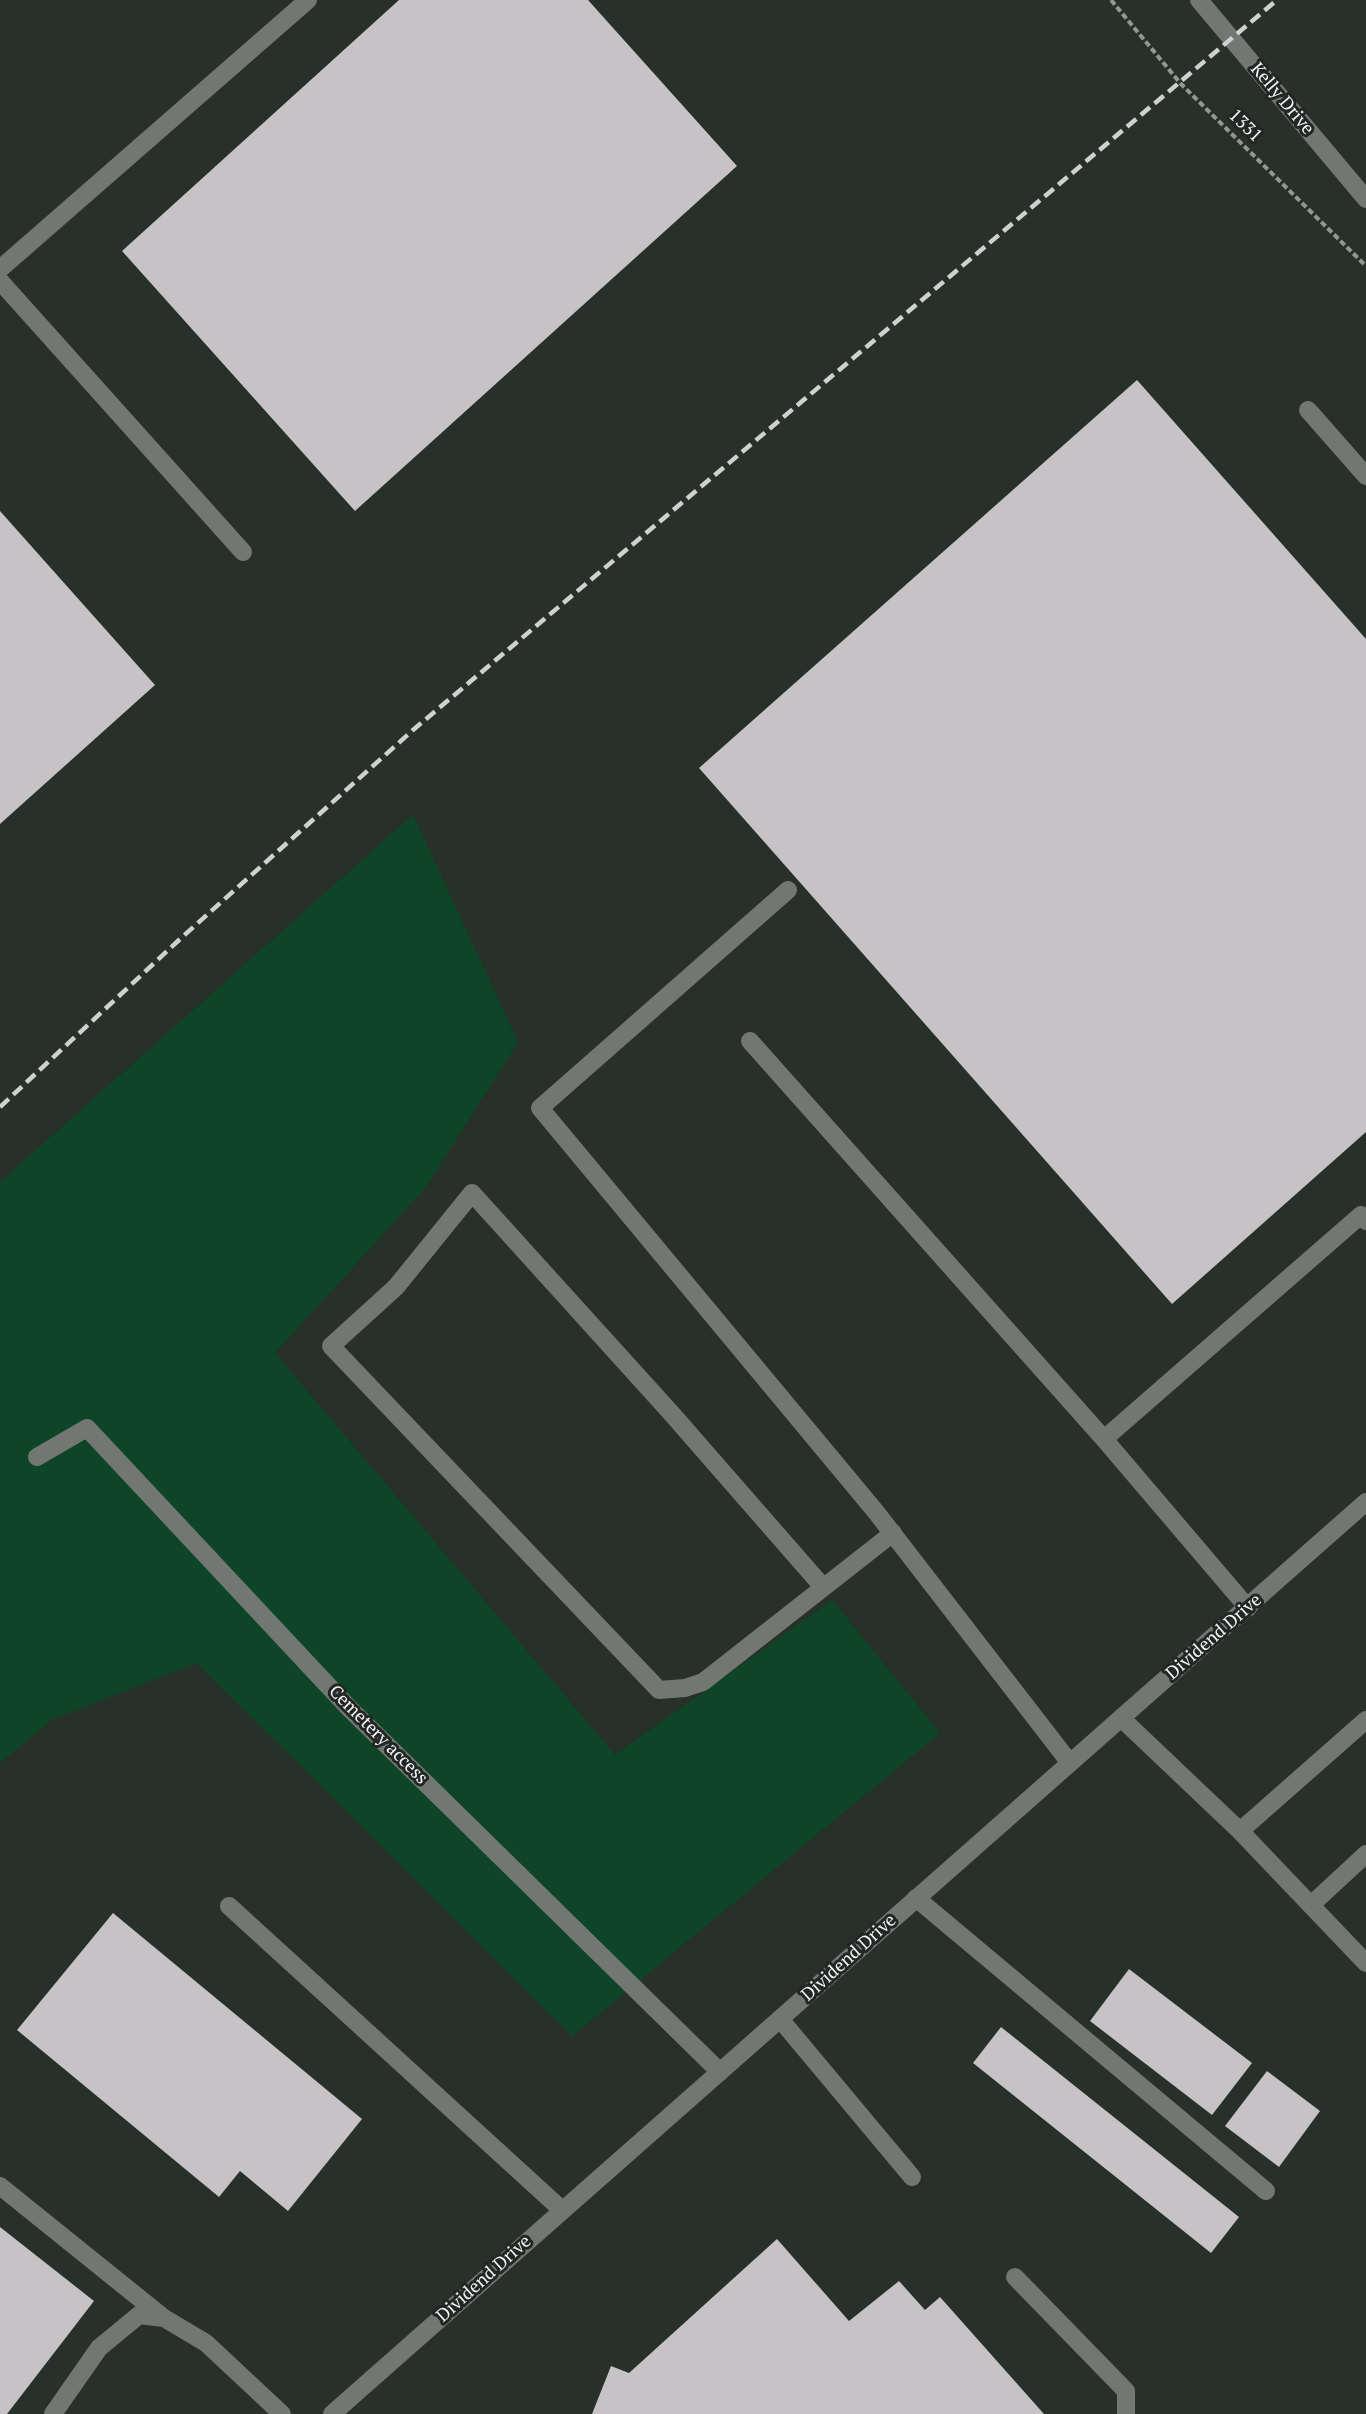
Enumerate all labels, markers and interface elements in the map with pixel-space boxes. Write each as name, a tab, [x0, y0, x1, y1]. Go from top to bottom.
street label: Kelly Drive	[1246, 59, 1318, 139]
street label: 1331	[1224, 105, 1266, 147]
street label: Dividend Drive	[1162, 1590, 1266, 1684]
street label: Cemetery access	[324, 1681, 432, 1789]
street label: Dividend Drive	[797, 1910, 901, 2006]
street label: Dividend Drive	[432, 2231, 536, 2327]

